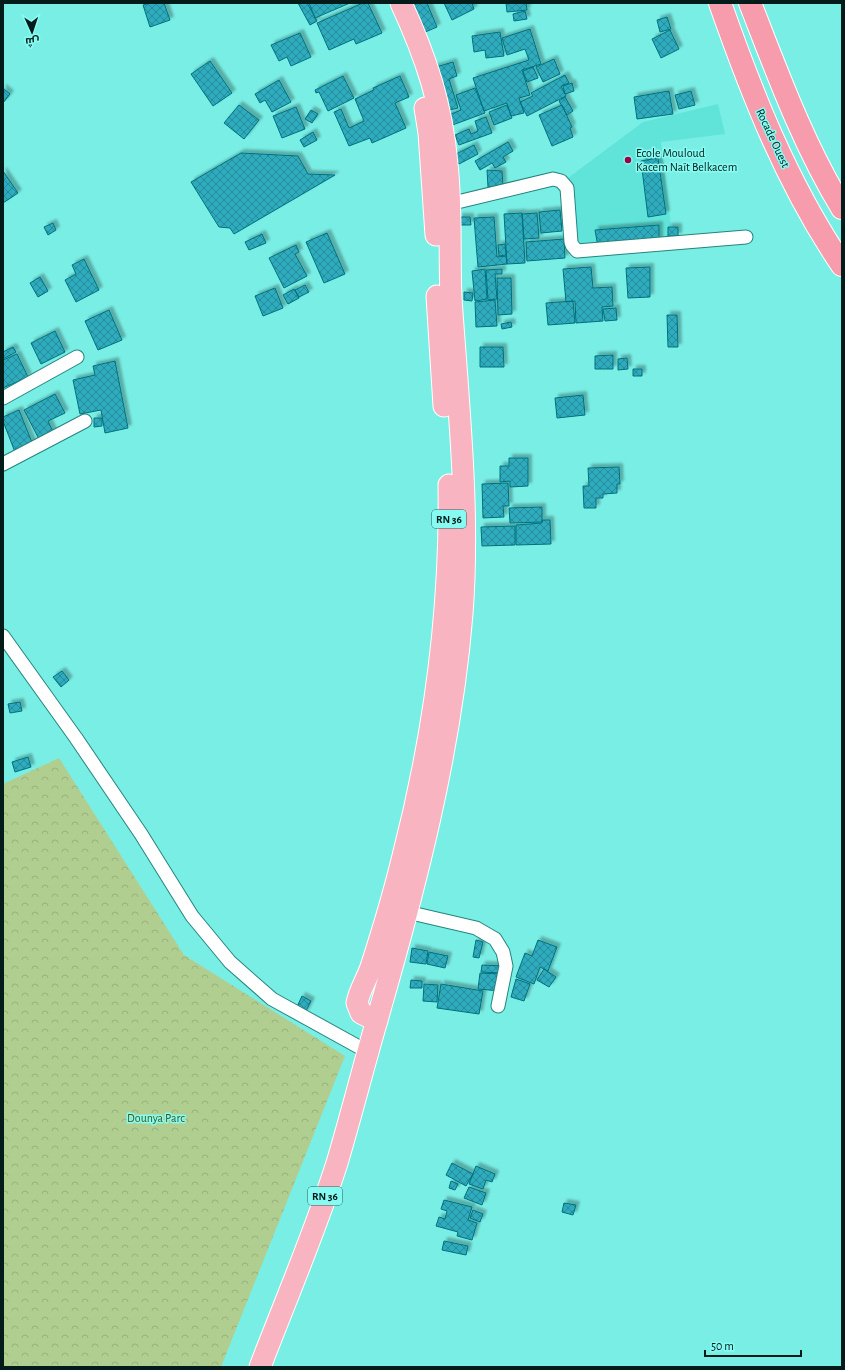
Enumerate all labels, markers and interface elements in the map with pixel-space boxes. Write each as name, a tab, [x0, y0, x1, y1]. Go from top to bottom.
north arrow	[12, 12, 52, 52]
text: ش	[25, 35, 40, 47]
street label: Rocade Ouest	[754, 107, 792, 169]
place label: Ecole Mouloud Kacem Naït Belkacem	[636, 147, 737, 173]
marker: Ecole Mouloud Kacem Naït Belkacem	[623, 155, 633, 165]
road number: RN 36	[432, 510, 466, 528]
park label: Dounya Parc	[127, 1112, 185, 1125]
road number: RN 36	[308, 1187, 342, 1205]
scale bar	[705, 1332, 801, 1358]
text: 50 m	[711, 1340, 734, 1352]

